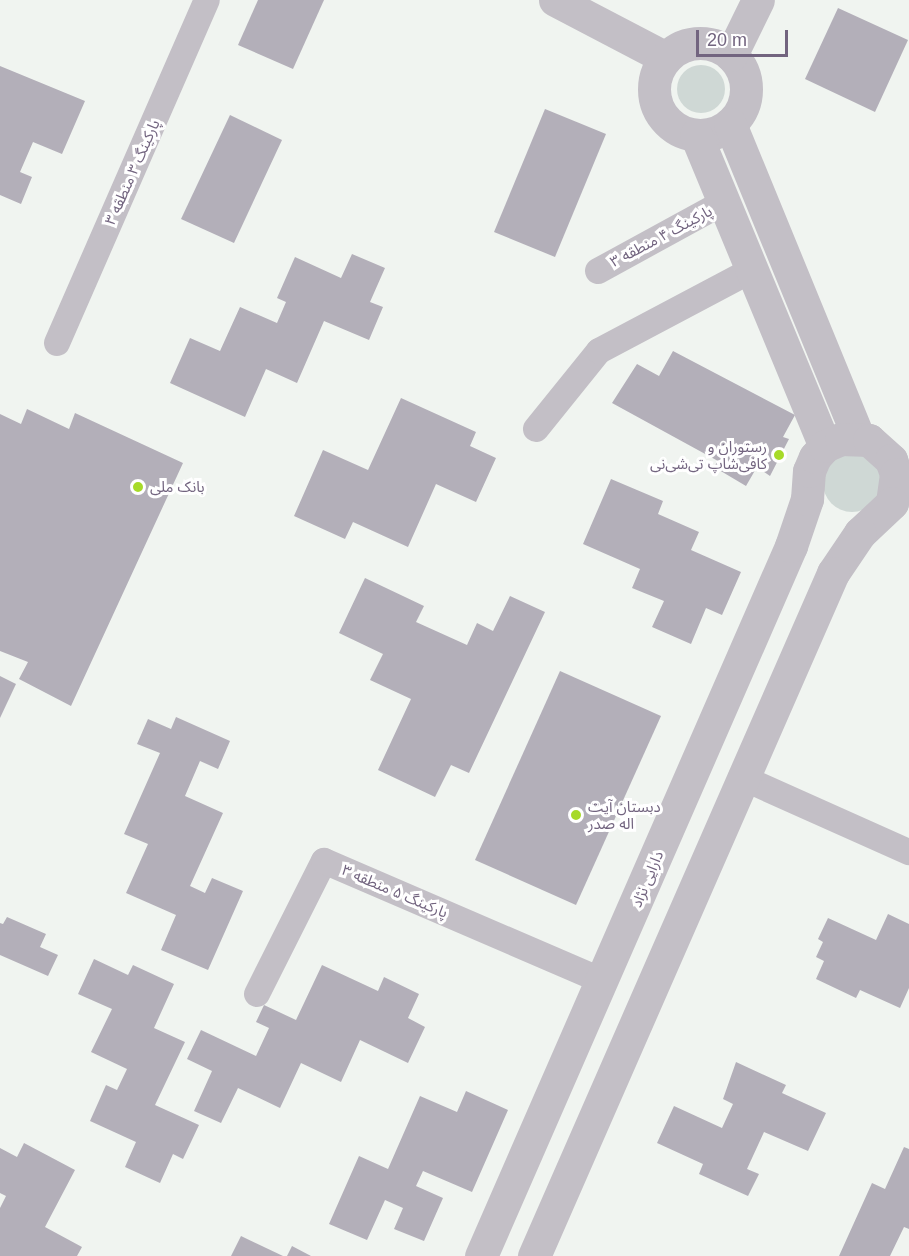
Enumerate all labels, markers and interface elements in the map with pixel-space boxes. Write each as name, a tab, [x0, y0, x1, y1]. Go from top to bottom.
scale bar	[699, 18, 790, 56]
text: 20 m	[707, 30, 747, 50]
street label: پارکینگ ۳ منطقه ۳	[101, 117, 163, 227]
street label: پارکینگ ۴ منطقه ۳	[607, 201, 715, 271]
place label: رستوران و کافی‌شاپ تی‌شی‌نی	[650, 437, 767, 472]
marker: رستوران و کافی‌شاپ تی‌شی‌نی	[772, 448, 786, 462]
place label: بانک ملی	[150, 478, 205, 496]
marker: بانک ملی	[131, 480, 145, 494]
place label: دبستان آیت اله صدر	[588, 797, 661, 832]
marker: دبستان آیت اله صدر	[569, 808, 583, 822]
street label: دارایی نژاد	[627, 848, 667, 910]
street label: پارکینگ ۵ منطقه ۳	[339, 861, 451, 921]

